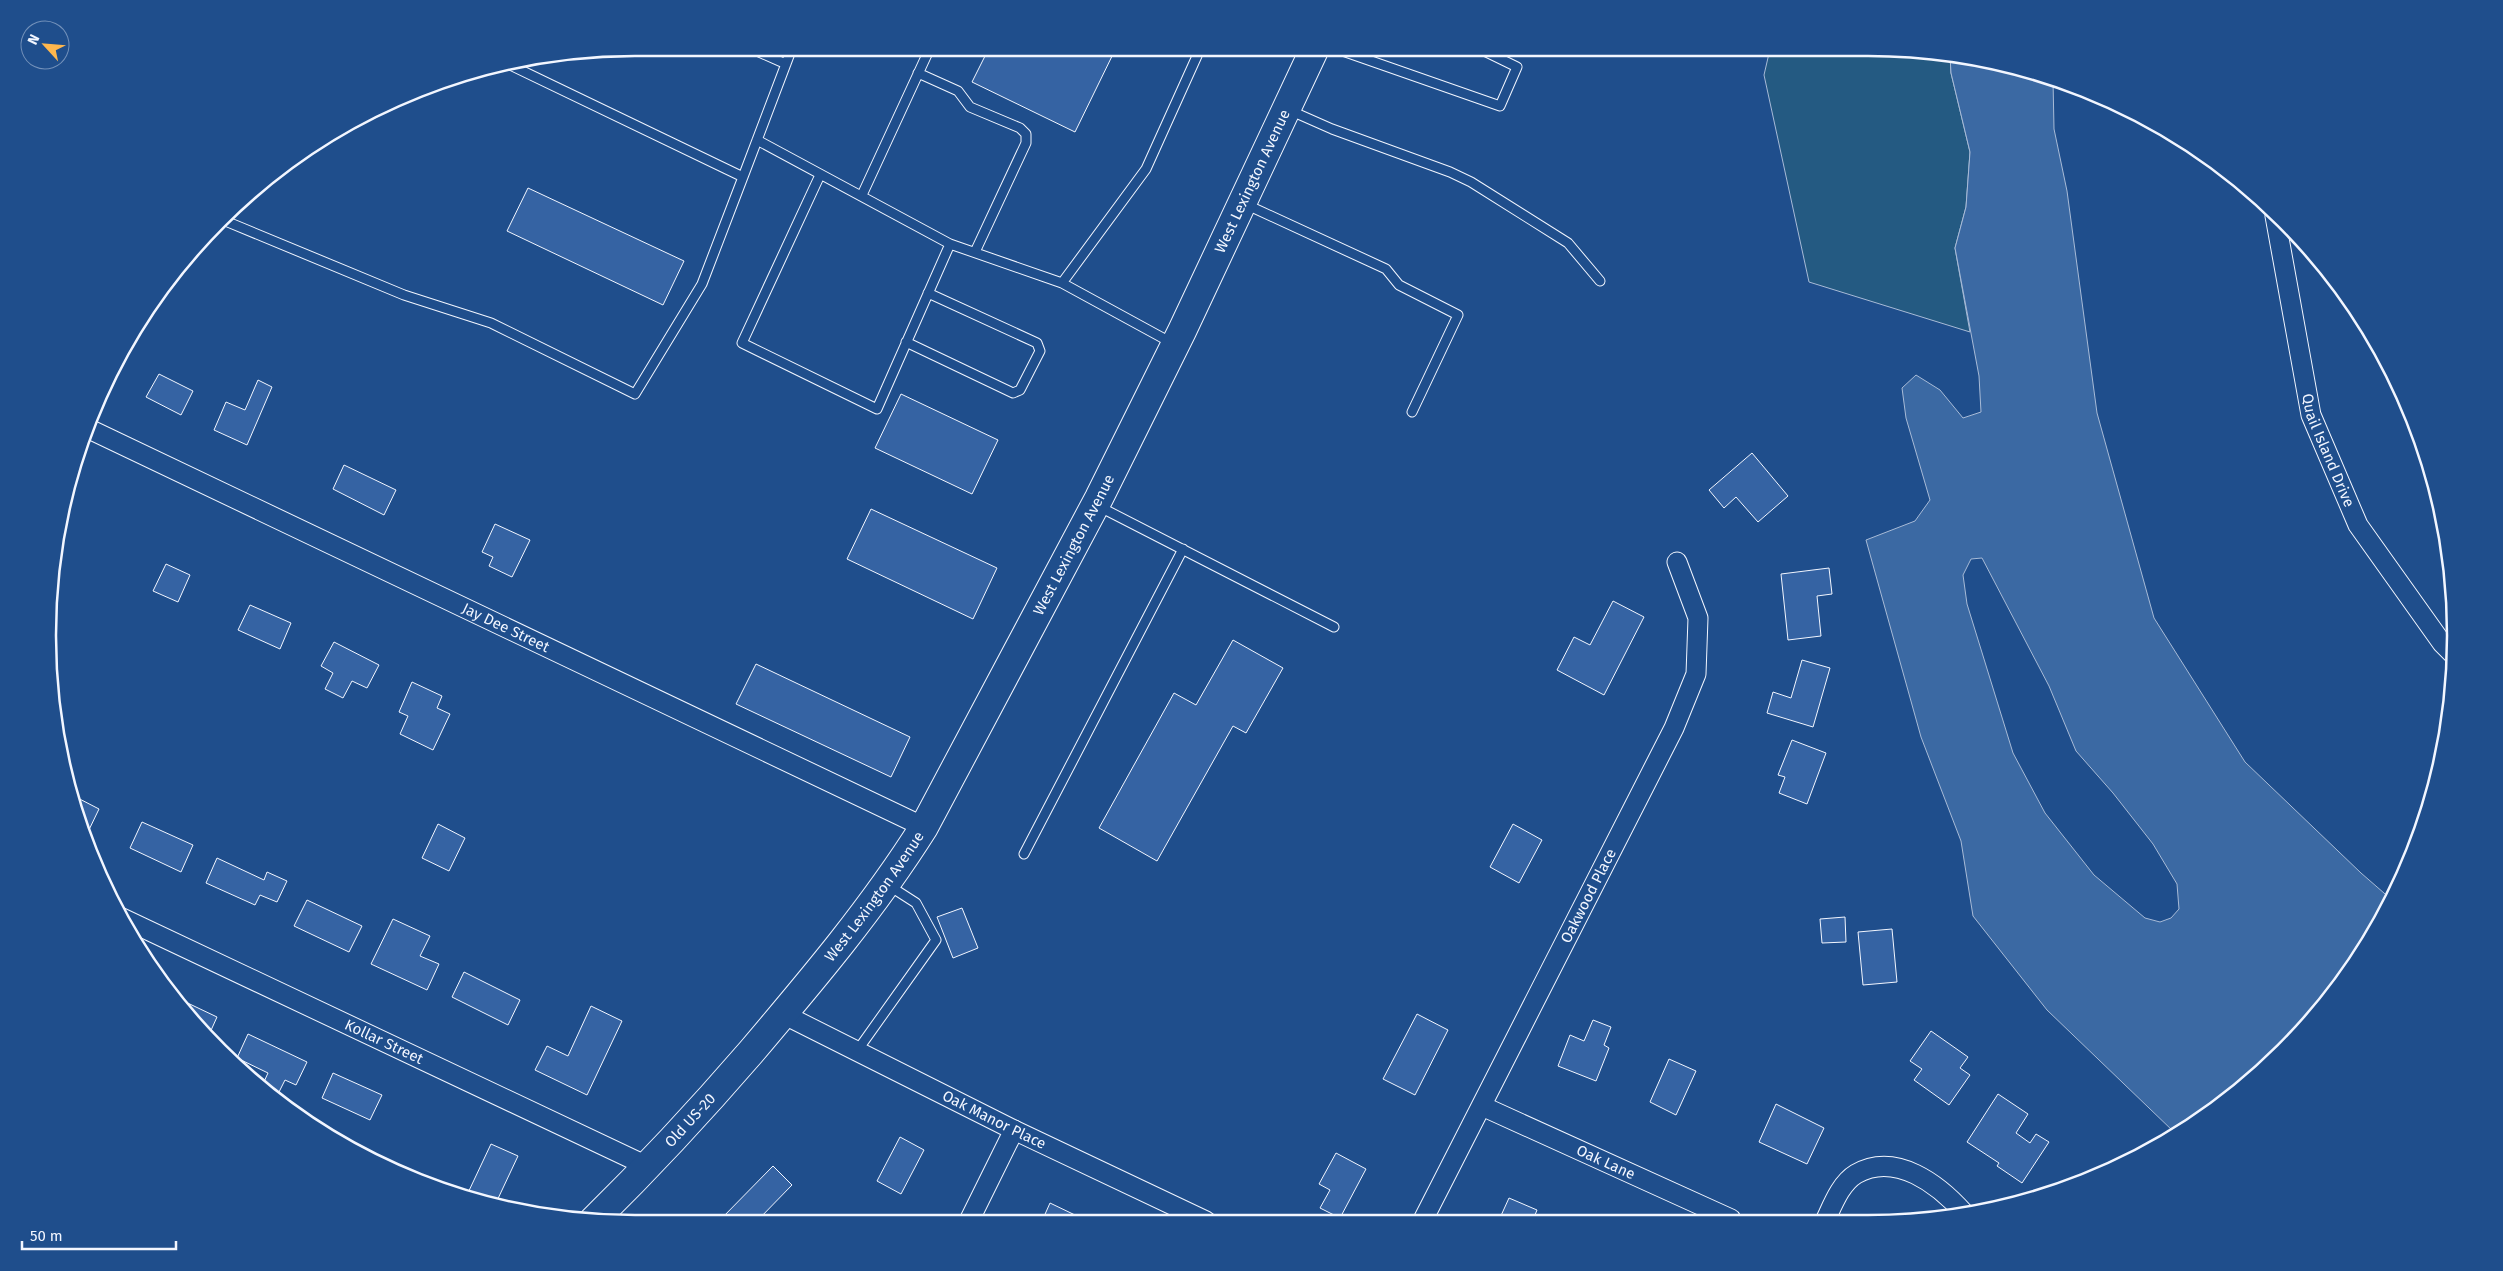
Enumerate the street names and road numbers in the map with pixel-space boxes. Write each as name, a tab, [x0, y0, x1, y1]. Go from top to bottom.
street label: West Lexington Avenue	[1211, 107, 1294, 256]
street label: Quail Island Drive	[2298, 392, 2358, 510]
street label: West Lexington Avenue	[1029, 471, 1118, 618]
street label: Jay Dee Street	[459, 599, 553, 656]
street label: West Lexington Avenue	[821, 828, 928, 965]
street label: Oakwood Place	[1557, 846, 1620, 946]
street label: Kollar Street	[342, 1016, 427, 1068]
street label: Oak Manor Place	[939, 1087, 1049, 1153]
street label: Old US-20	[661, 1090, 719, 1151]
street label: Oak Lane	[1574, 1141, 1638, 1183]

